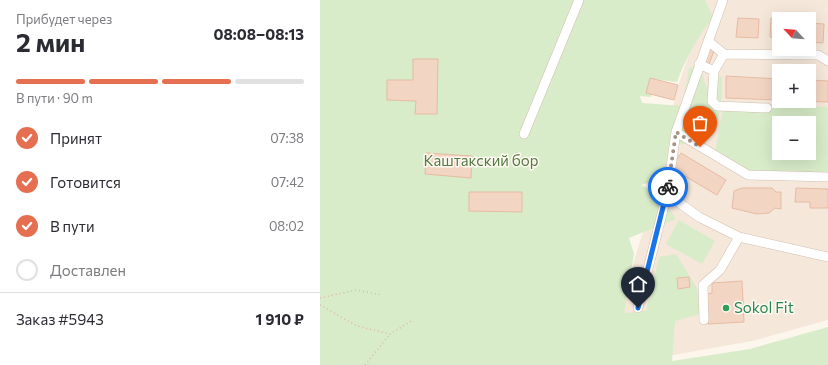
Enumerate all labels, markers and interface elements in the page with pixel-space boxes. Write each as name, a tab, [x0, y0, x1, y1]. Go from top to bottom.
text: Прибудет через	[16, 11, 112, 27]
north arrow	[772, 12, 816, 56]
map controls	[772, 12, 816, 160]
text: 08:08–08:13	[214, 25, 304, 43]
text: 2 мин	[16, 26, 85, 57]
button: +	[772, 64, 816, 108]
text: В пути · 90 m	[16, 90, 93, 106]
pin	[683, 106, 717, 147]
icon: bag	[689, 112, 711, 134]
button: −	[772, 116, 816, 160]
icon: check	[16, 127, 38, 149]
text: Принят	[50, 129, 102, 147]
text: 07:38	[270, 130, 304, 146]
park label: Каштакский бор	[423, 151, 539, 169]
courier	[648, 167, 688, 207]
icon: check	[16, 171, 38, 193]
text: Готовится	[50, 173, 121, 191]
text: 07:42	[271, 174, 304, 190]
icon: bike	[657, 176, 679, 198]
icon: check	[16, 215, 38, 237]
text: В пути	[50, 217, 95, 235]
text: 08:02	[269, 218, 304, 234]
text: Доставлен	[50, 261, 126, 279]
pin	[621, 267, 655, 308]
icon: home	[627, 273, 649, 295]
place label: Sokol Fit	[734, 298, 794, 316]
marker: Sokol Fit	[721, 303, 731, 313]
text: Заказ #5943	[16, 310, 104, 328]
text: 1 910 ₽	[256, 310, 304, 328]

